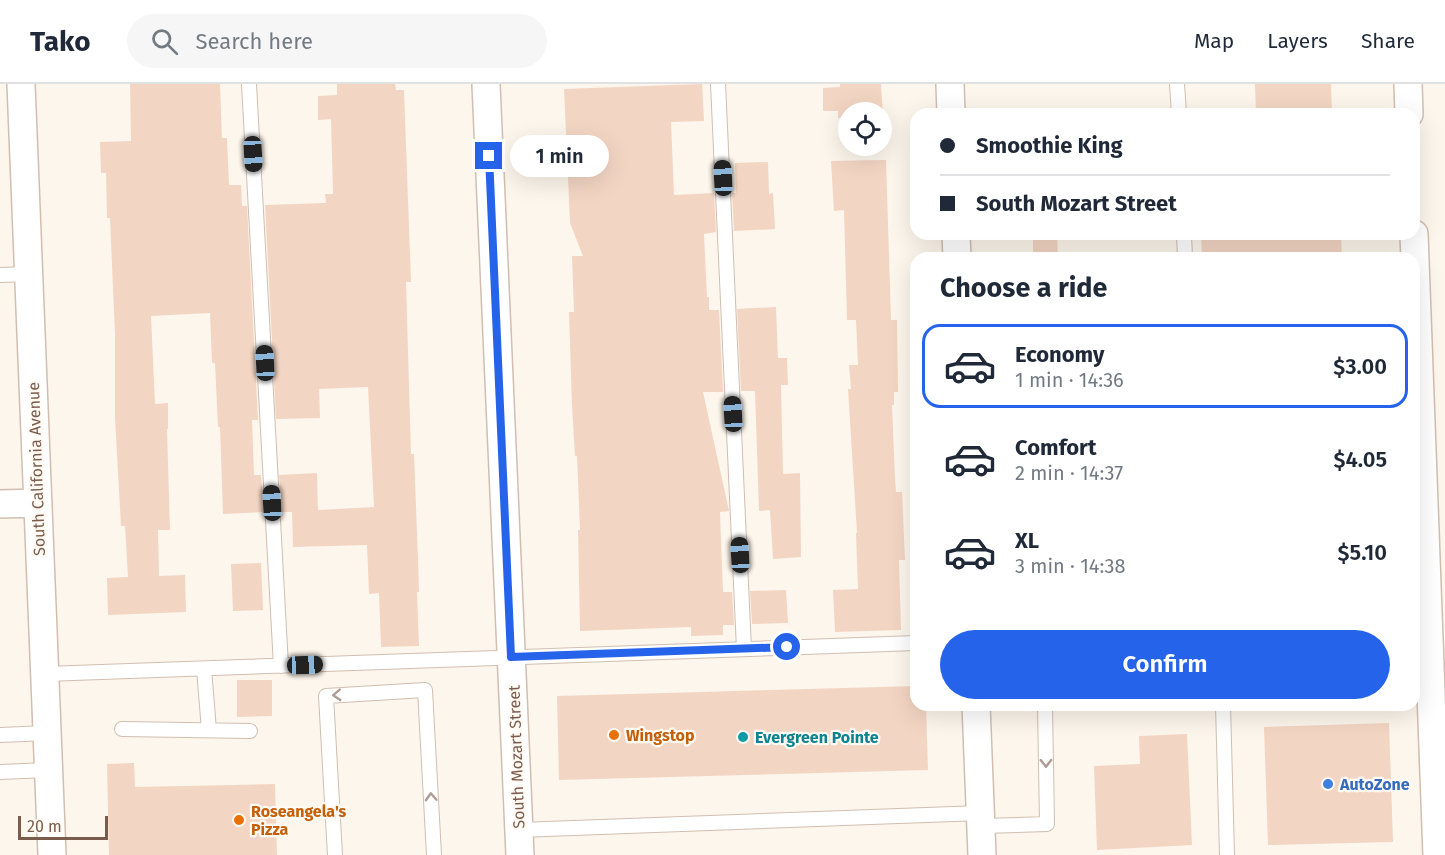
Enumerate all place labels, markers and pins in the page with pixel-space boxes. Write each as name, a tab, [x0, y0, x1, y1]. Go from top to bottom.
place label: Wingstop	[626, 726, 694, 745]
marker: Wingstop	[607, 728, 621, 742]
place label: Evergreen Pointe	[755, 728, 879, 747]
marker: Evergreen Pointe	[736, 730, 750, 744]
place label: AutoZone	[1339, 775, 1410, 794]
marker: AutoZone	[1321, 777, 1335, 791]
place label: Roseangela's Pizza	[251, 802, 347, 839]
marker: Roseangela's Pizza	[232, 813, 246, 827]

